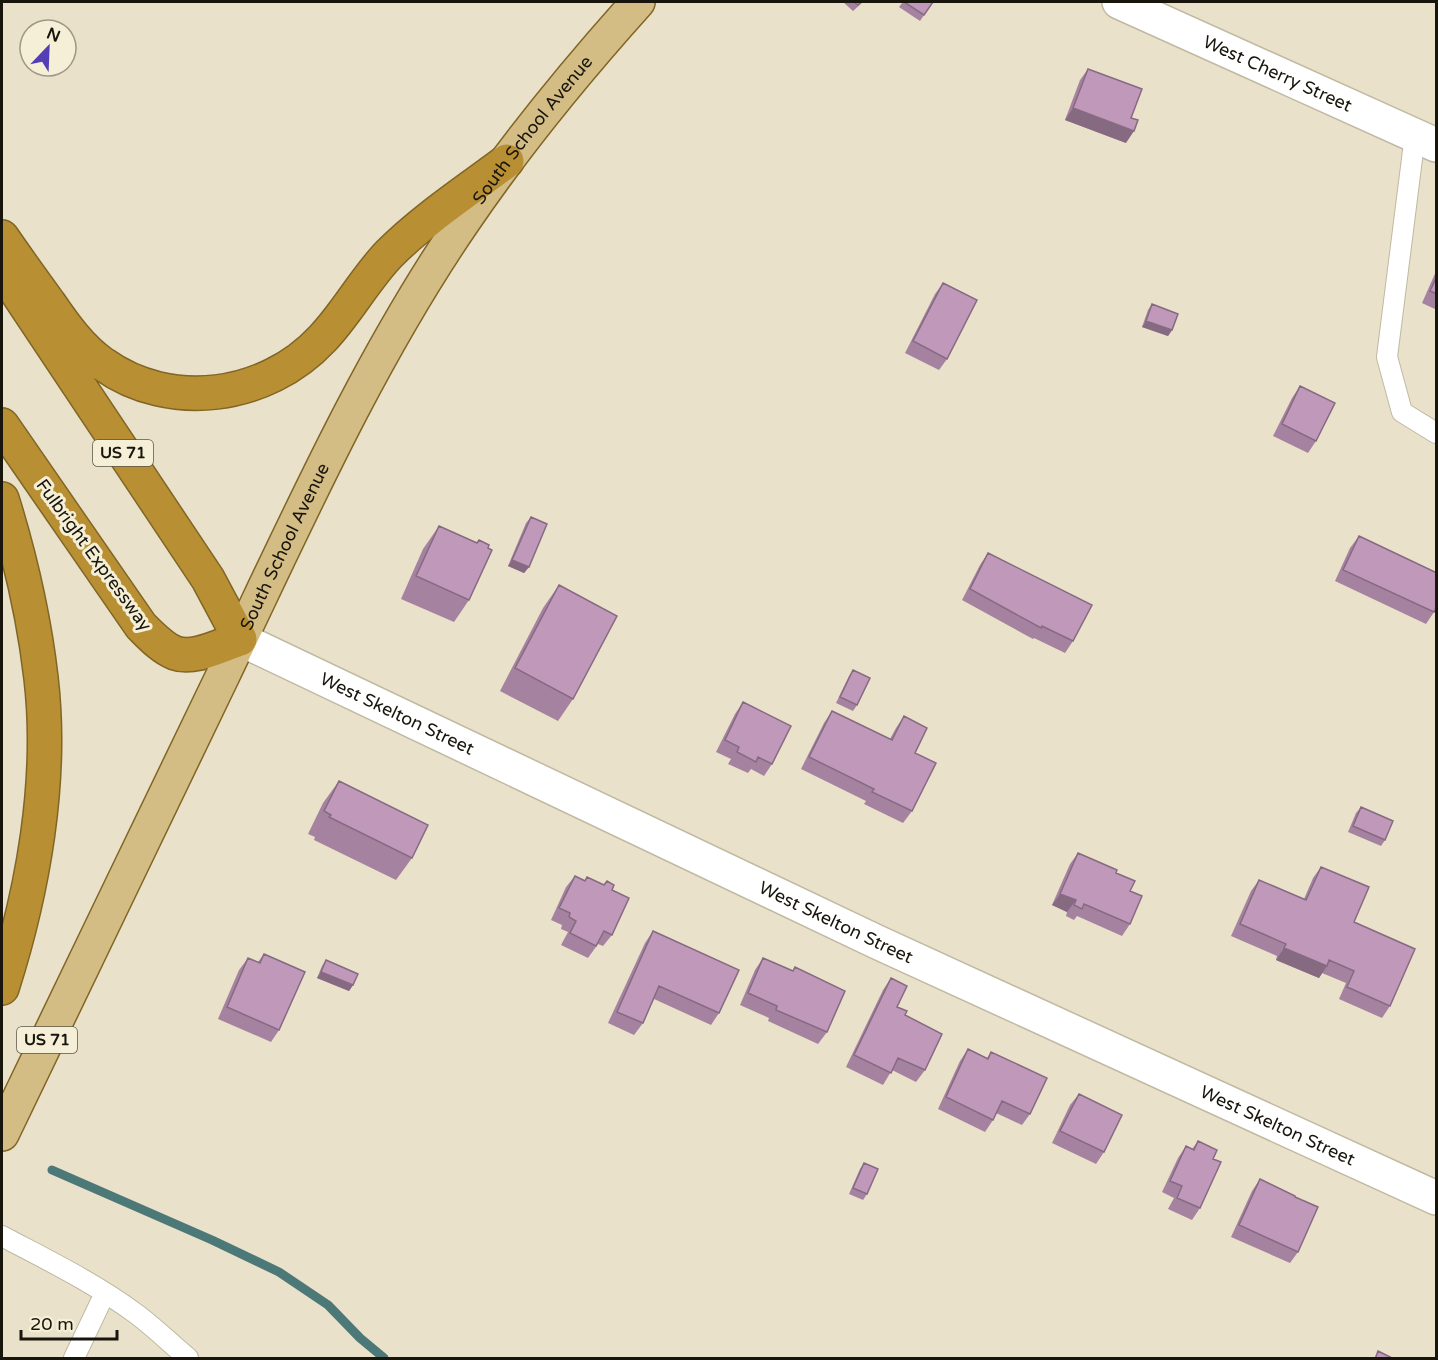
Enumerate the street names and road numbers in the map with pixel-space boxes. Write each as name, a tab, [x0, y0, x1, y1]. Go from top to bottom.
street label: West Cherry Street	[1200, 30, 1356, 117]
street label: South School Avenue	[468, 51, 597, 209]
road number: US 71	[93, 440, 153, 466]
street label: South School Avenue	[235, 459, 334, 634]
street label: Fulbright Expressway	[31, 475, 157, 636]
street label: West Skelton Street	[317, 668, 478, 760]
street label: West Skelton Street	[755, 877, 917, 968]
road number: US 71	[17, 1027, 77, 1053]
street label: West Skelton Street	[1197, 1080, 1359, 1170]

